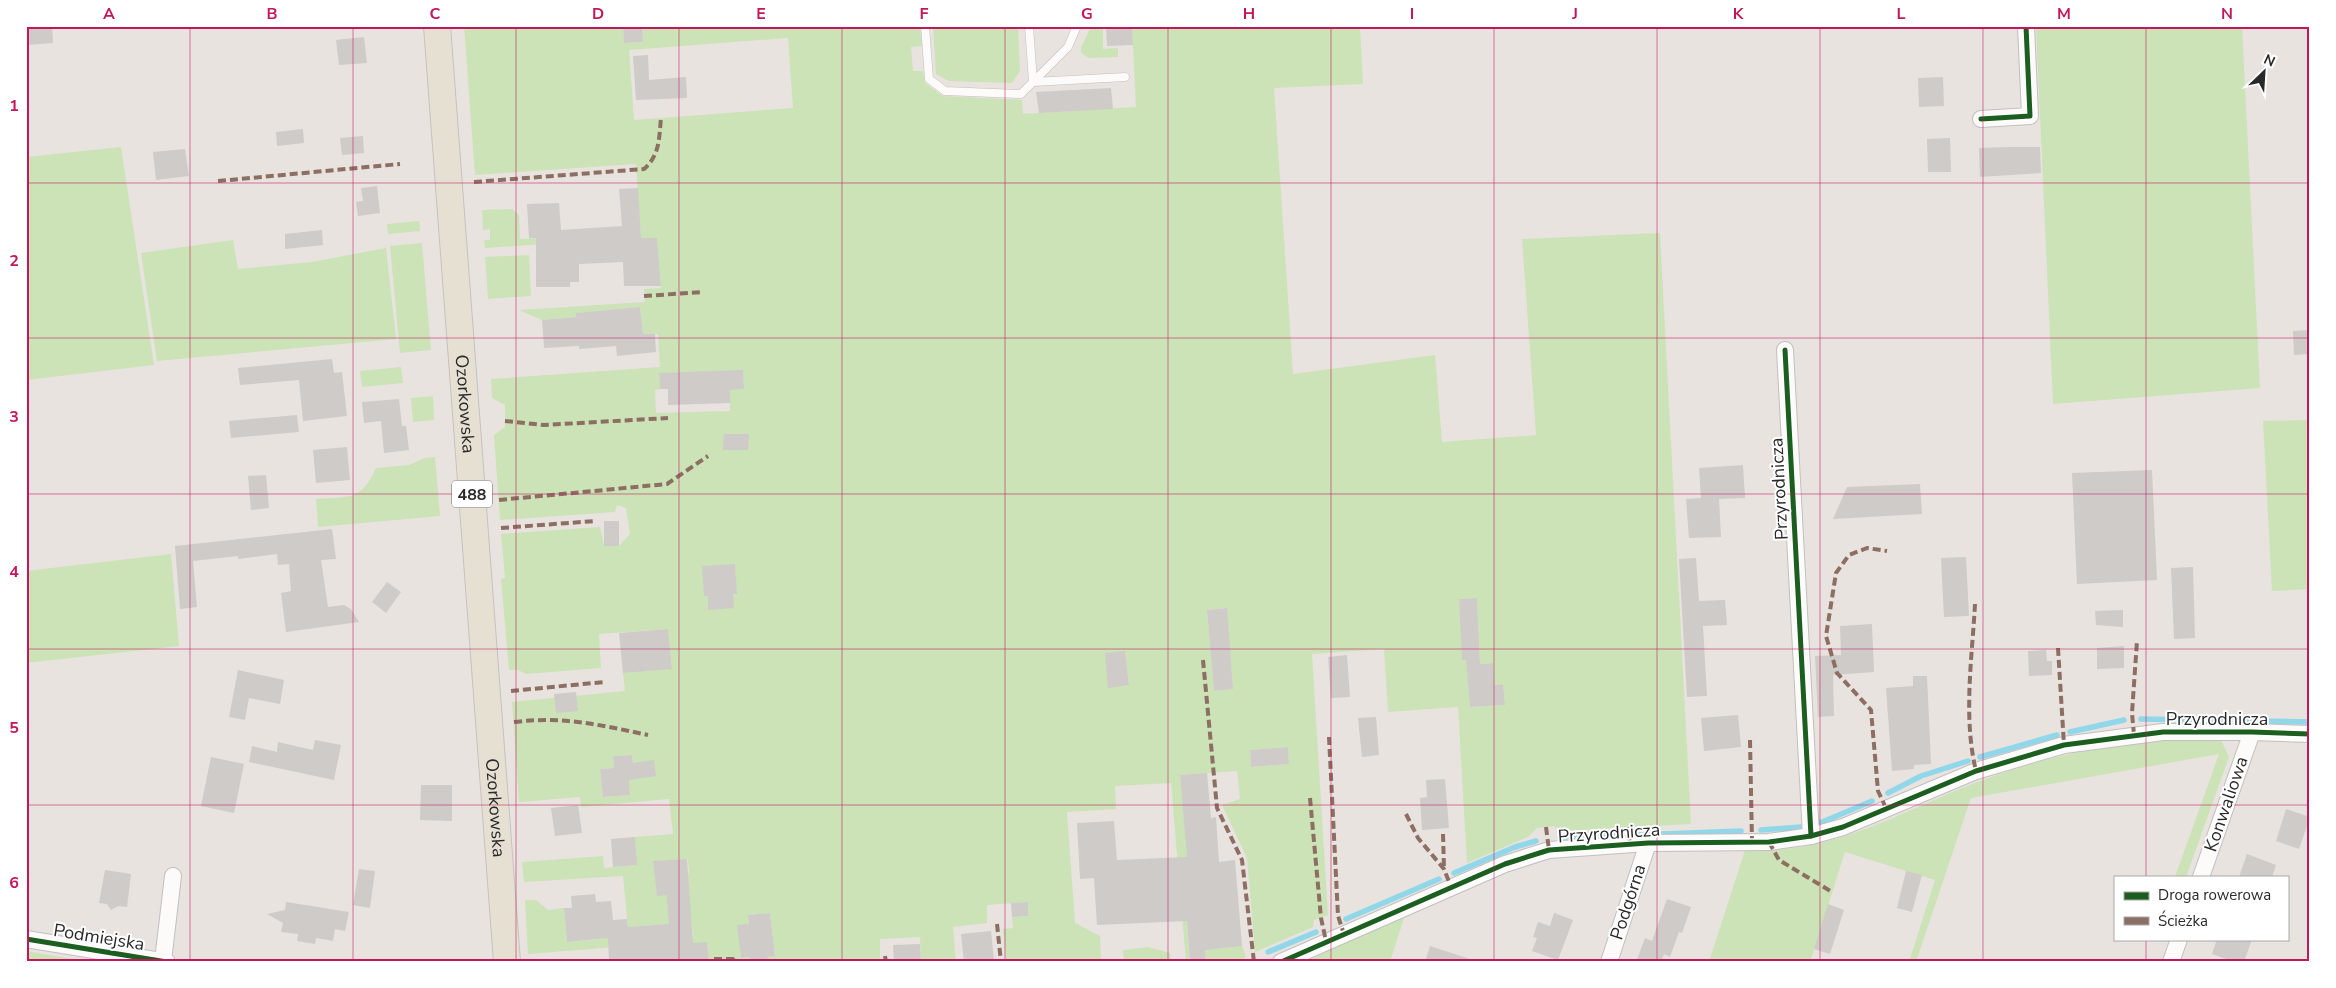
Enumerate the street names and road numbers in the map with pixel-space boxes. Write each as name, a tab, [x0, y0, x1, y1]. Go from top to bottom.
street label: Ozorkowska	[450, 354, 481, 454]
street label: Przyrodnicza	[1764, 437, 1794, 541]
road number: 488	[452, 480, 492, 508]
street label: Przyrodnicza	[2166, 707, 2268, 731]
street label: Konwaliowa	[2198, 753, 2254, 855]
street label: Ozorkowska	[480, 757, 511, 858]
street label: Przyrodnicza	[1557, 817, 1661, 849]
street label: Podgórna	[1604, 861, 1652, 943]
street label: Podmiejska	[52, 918, 146, 956]

